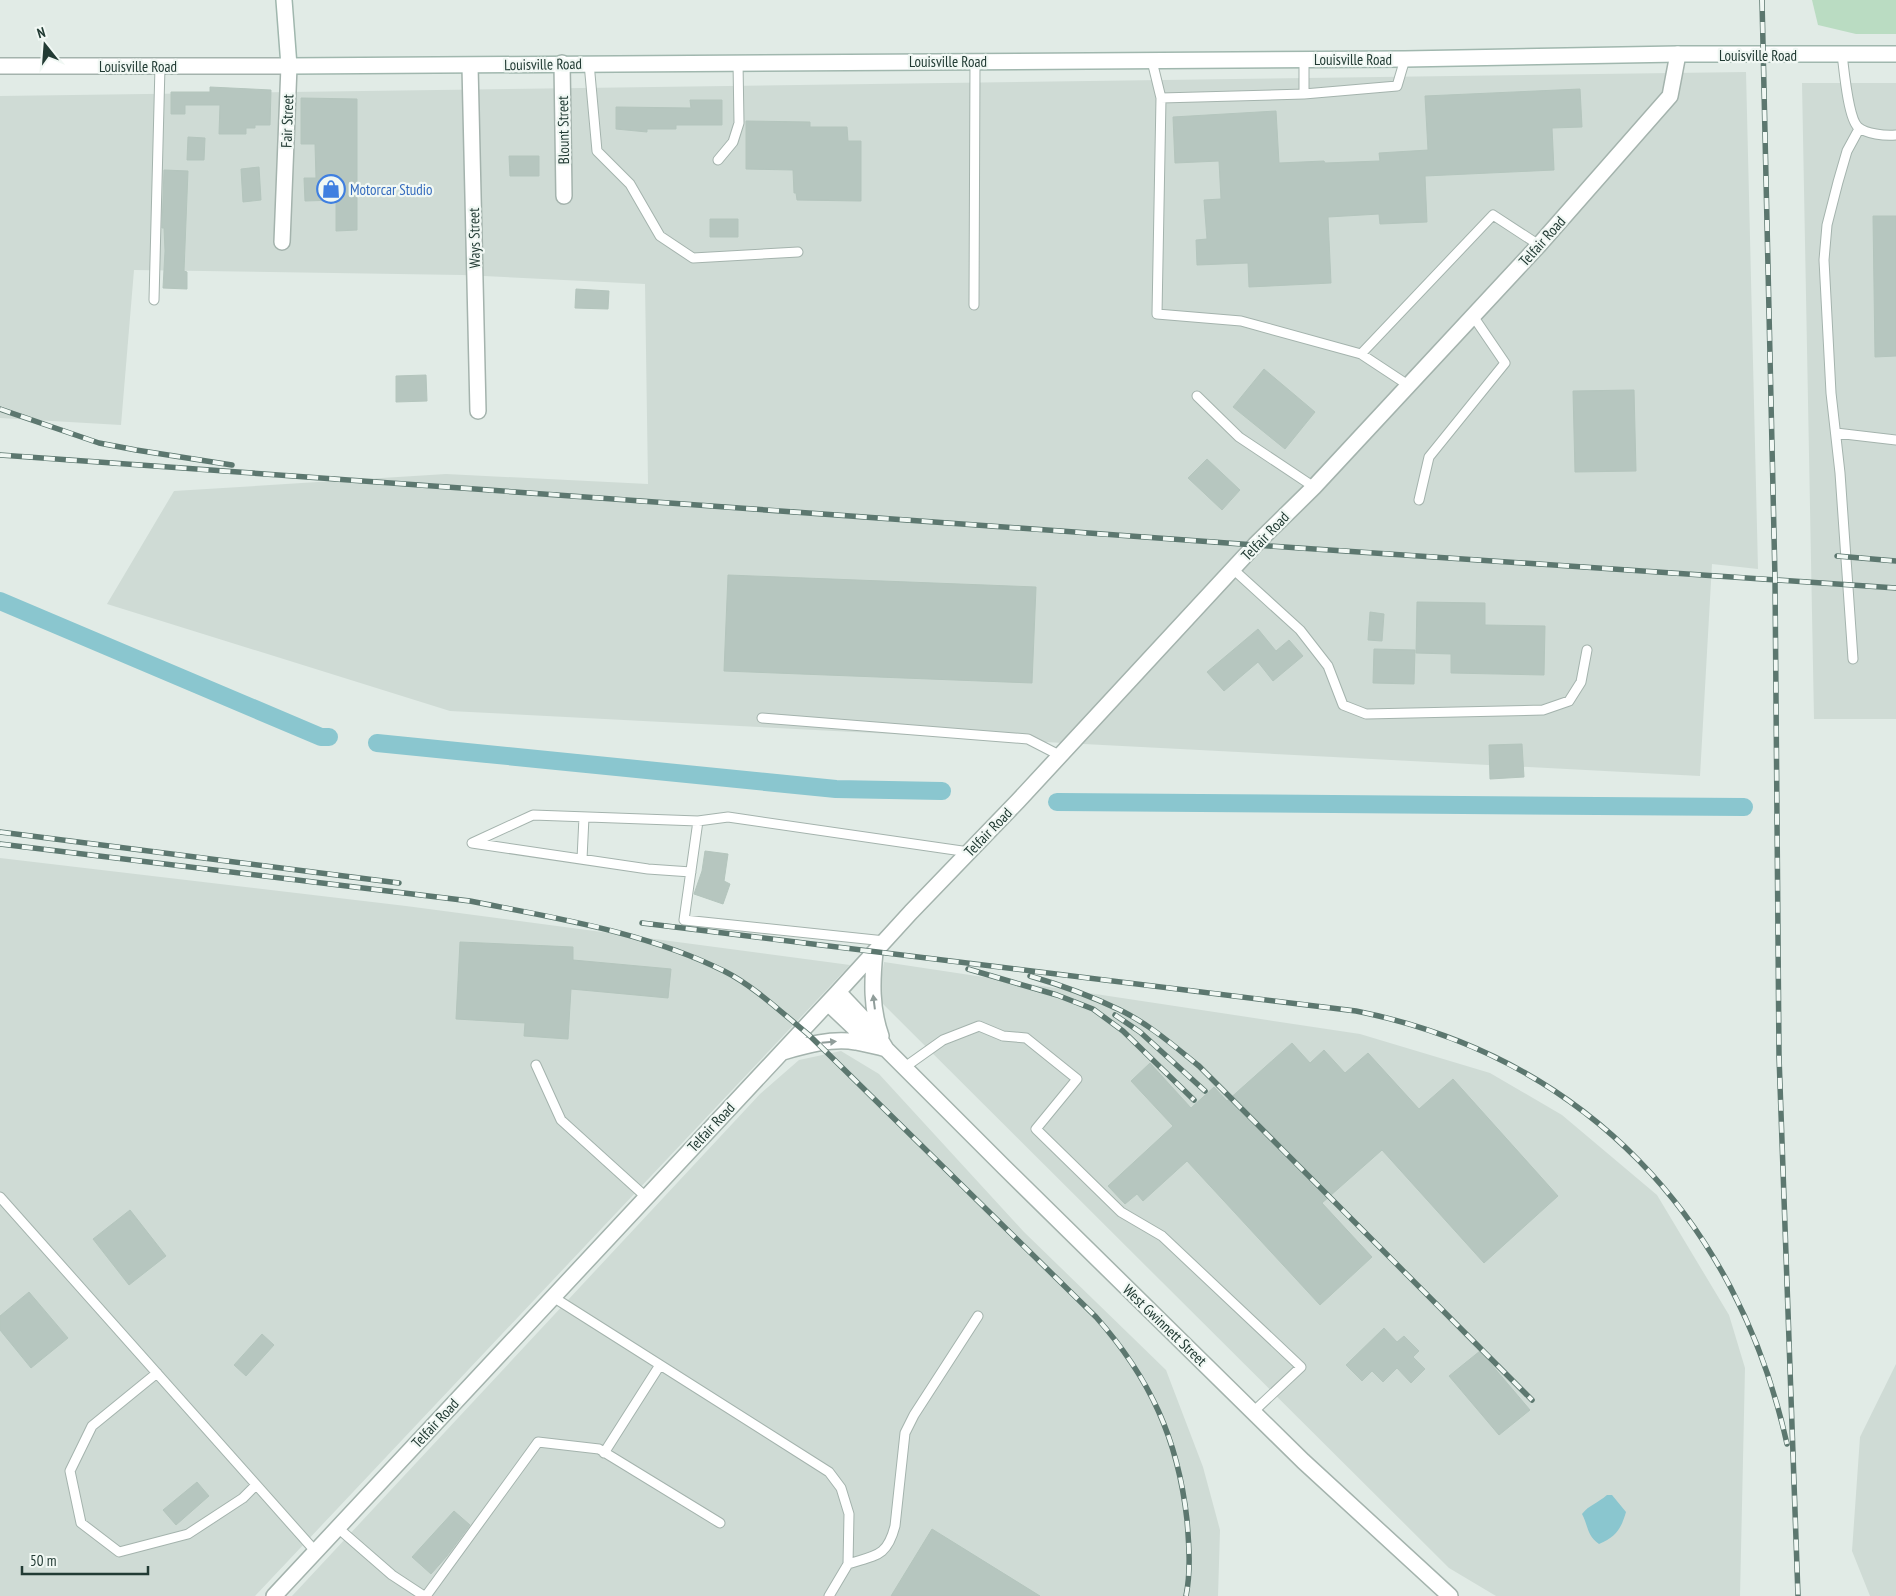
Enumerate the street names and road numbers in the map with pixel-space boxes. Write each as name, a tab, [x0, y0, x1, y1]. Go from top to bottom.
street label: Louisville Road	[1719, 46, 1797, 65]
street label: Louisville Road	[1314, 50, 1392, 69]
street label: Louisville Road	[909, 52, 987, 71]
street label: Louisville Road	[504, 54, 582, 74]
street label: Louisville Road	[99, 57, 177, 76]
street label: Fair Street	[277, 94, 297, 148]
street label: Blount Street	[553, 96, 573, 164]
street label: Ways Street	[464, 208, 484, 268]
street label: Telfair Road	[1515, 212, 1569, 270]
street label: Telfair Road	[1237, 508, 1293, 564]
street label: Telfair Road	[960, 804, 1016, 860]
street label: Telfair Road	[683, 1098, 739, 1156]
street label: West Gwinnett Street	[1119, 1280, 1211, 1370]
street label: Telfair Road	[407, 1394, 463, 1452]

